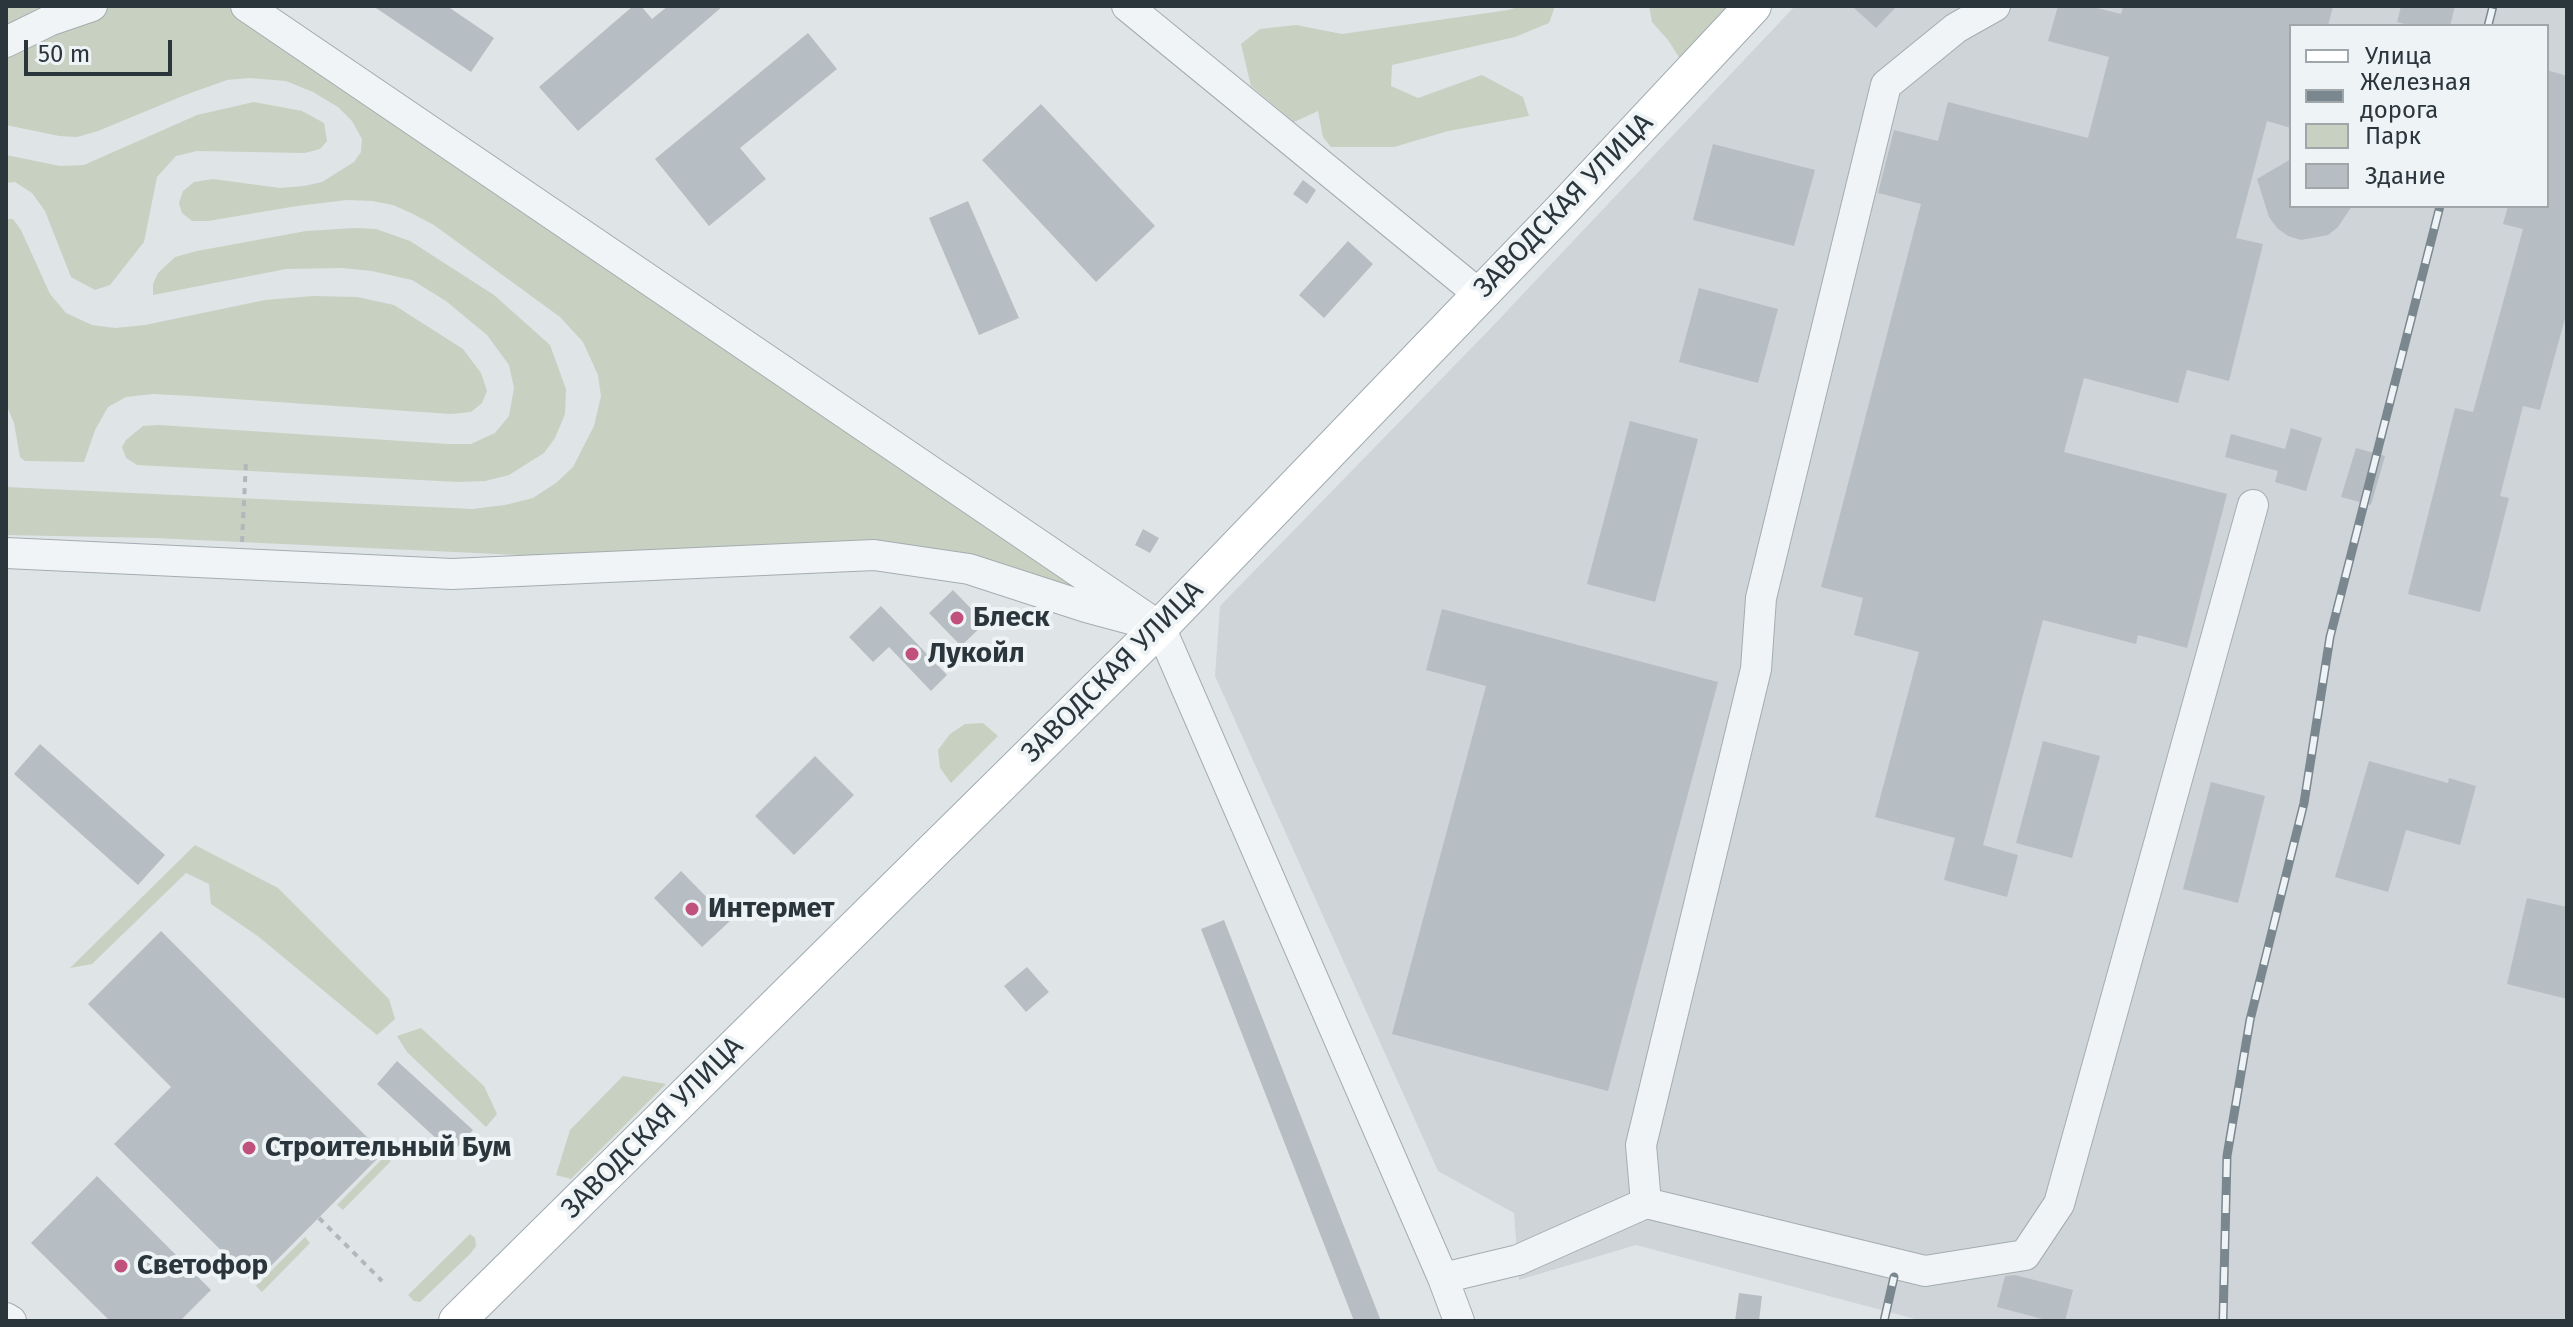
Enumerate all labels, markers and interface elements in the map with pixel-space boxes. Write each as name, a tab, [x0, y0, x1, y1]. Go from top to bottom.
scale bar	[28, 24, 176, 74]
legend	[2289, 24, 2549, 208]
text: 50 m	[38, 40, 90, 68]
text: Улица	[2365, 42, 2432, 70]
text: Железная дорога	[2360, 68, 2471, 124]
street label: ЗАВОДСКАЯ УЛИЦА	[1468, 107, 1660, 305]
text: Парк	[2365, 122, 2421, 150]
text: Здание	[2365, 162, 2446, 190]
street label: ЗАВОДСКАЯ УЛИЦА	[1015, 574, 1211, 770]
place label: Блеск	[973, 601, 1050, 635]
marker: Блеск	[948, 609, 966, 627]
place label: Лукойл	[928, 637, 1025, 671]
marker: Лукойл	[903, 645, 921, 663]
place label: Интермет	[708, 892, 834, 926]
marker: Интермет	[683, 900, 701, 918]
street label: ЗАВОДСКАЯ УЛИЦА	[555, 1030, 751, 1226]
place label: Строительный Бум	[265, 1131, 511, 1165]
marker: Строительный Бум	[240, 1139, 258, 1157]
place label: Светофор	[137, 1249, 268, 1283]
marker: Светофор	[112, 1257, 130, 1275]

